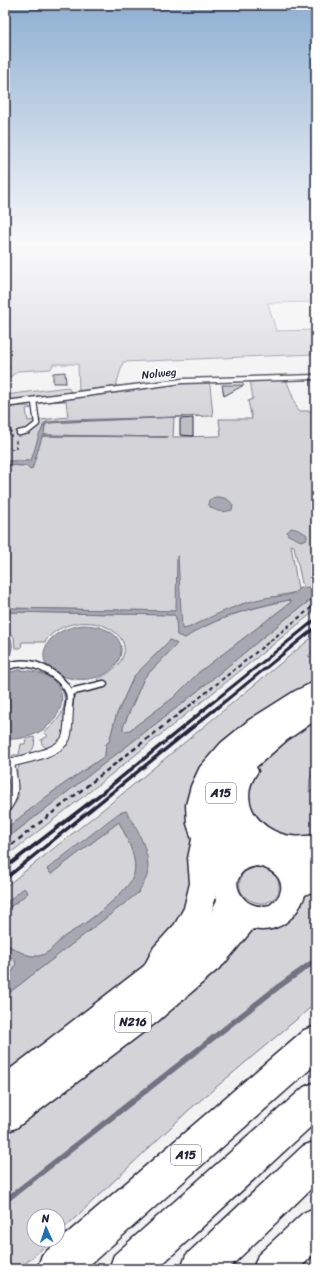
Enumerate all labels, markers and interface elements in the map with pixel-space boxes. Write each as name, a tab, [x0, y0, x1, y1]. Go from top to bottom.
street label: Nolweg	[141, 362, 178, 385]
road number: A15	[206, 783, 236, 803]
road number: N216	[115, 1012, 151, 1032]
road number: A15	[171, 1145, 201, 1165]
north arrow	[26, 1208, 66, 1248]
text: N	[40, 1209, 50, 1228]

